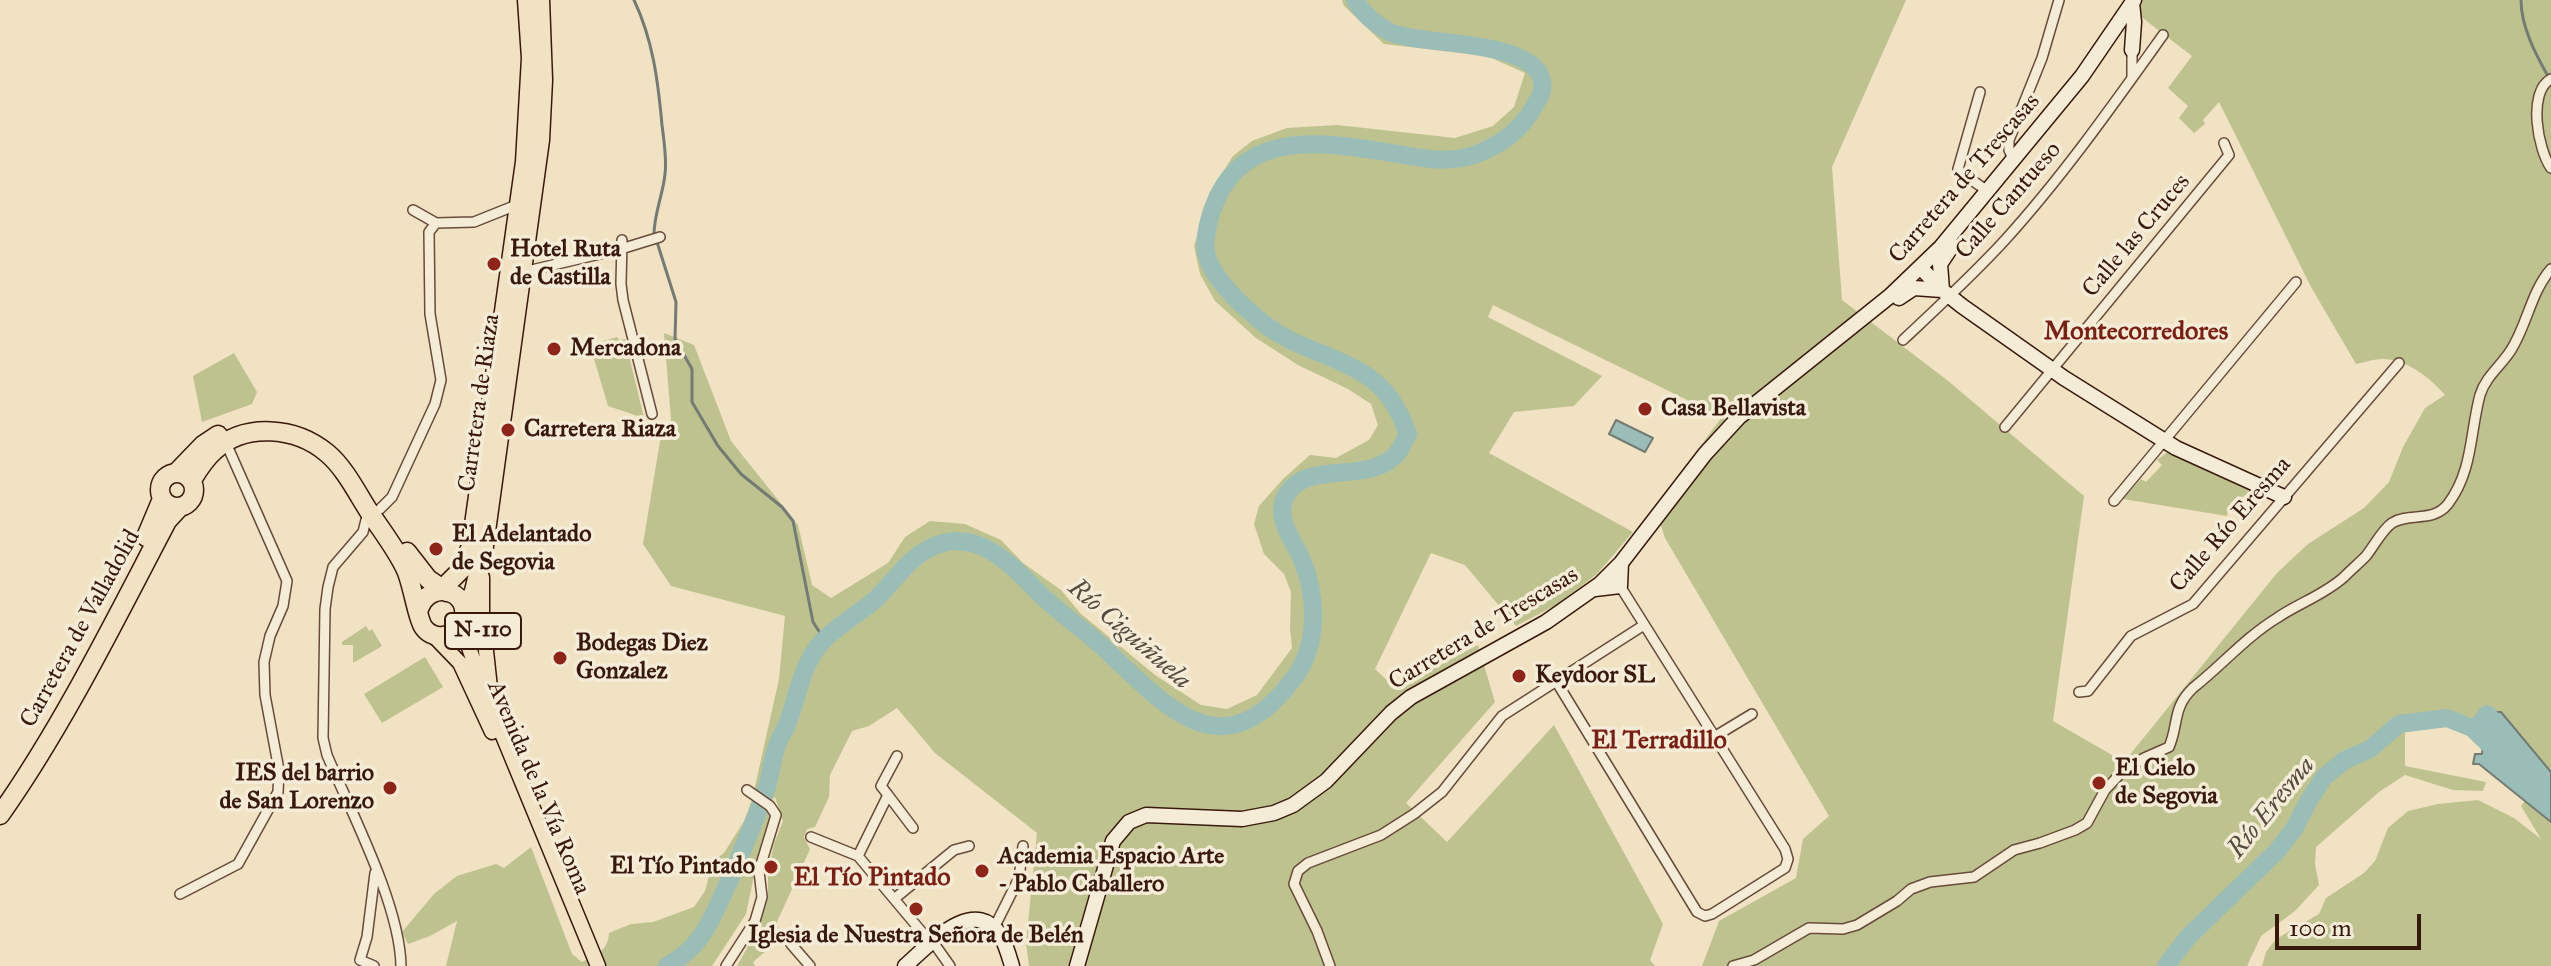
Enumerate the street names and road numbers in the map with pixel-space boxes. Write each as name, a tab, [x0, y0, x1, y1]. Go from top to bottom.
street label: Carretera de Trescasas	[1883, 88, 2047, 270]
street label: Calle Cantueso	[1950, 136, 2068, 266]
street label: Calle las Cruces	[2077, 168, 2197, 304]
street label: Carretera de Riaza	[453, 312, 507, 494]
street label: Calle Río Eresma	[2164, 451, 2298, 599]
street label: Carretera de Valladolid	[15, 525, 147, 733]
street label: Carretera de Trescasas	[1384, 561, 1584, 697]
road number: N-110	[445, 613, 521, 649]
street label: Avenida de la Vía Roma	[480, 677, 596, 899]

